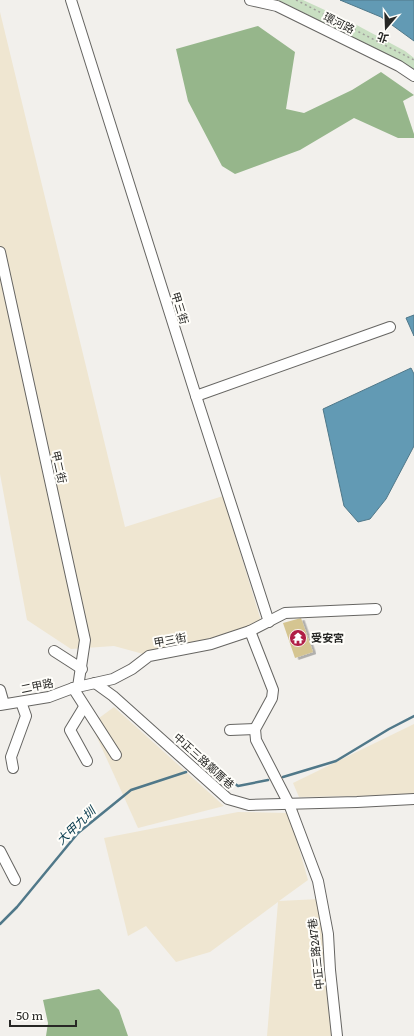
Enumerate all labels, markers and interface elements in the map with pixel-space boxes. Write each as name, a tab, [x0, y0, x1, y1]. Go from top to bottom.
street label: 環河路	[321, 8, 358, 37]
north arrow	[366, 8, 406, 48]
text: 北	[375, 29, 390, 48]
street label: 甲三街	[168, 290, 193, 326]
street label: 甲二街	[48, 449, 71, 485]
street label: 甲三街	[152, 628, 188, 650]
temple icon: 受安宮	[288, 628, 308, 648]
place label: 受安宮	[311, 629, 344, 645]
street label: 二甲路	[19, 674, 55, 696]
street label: 中正三路鄭厝巷	[171, 729, 239, 792]
water label: 大甲九圳	[52, 801, 100, 848]
street label: 中正三路247巷	[303, 918, 327, 991]
scale bar	[10, 1002, 76, 1028]
text: 50 m	[16, 1006, 43, 1024]

